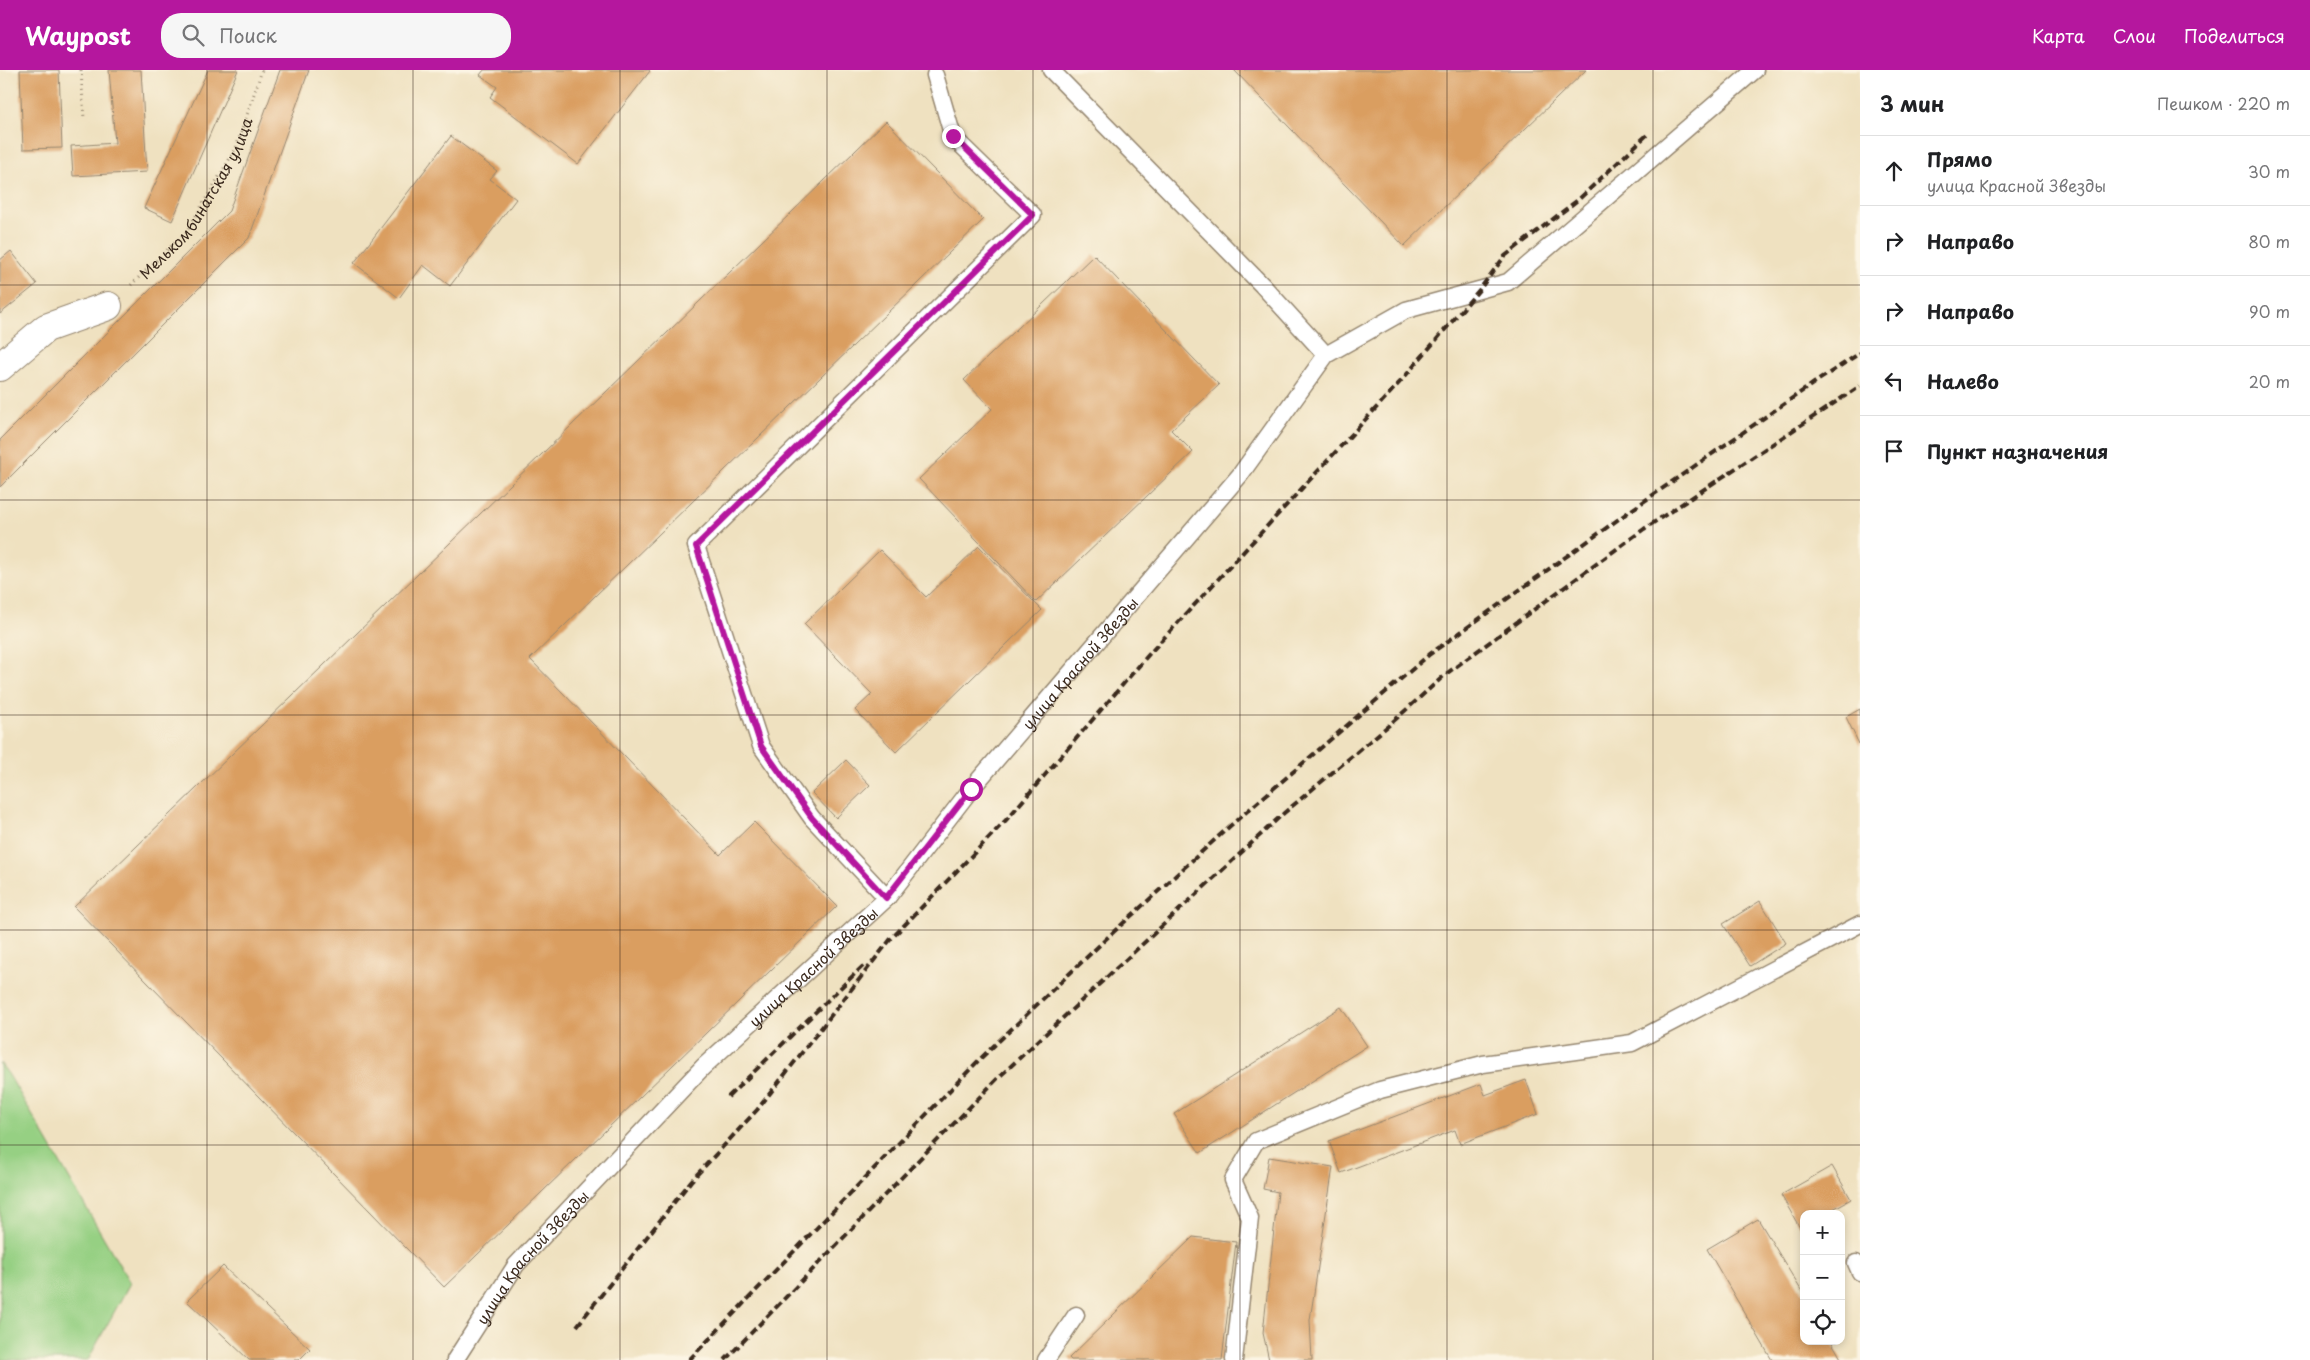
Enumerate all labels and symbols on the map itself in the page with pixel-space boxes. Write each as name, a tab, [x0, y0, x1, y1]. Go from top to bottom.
street label: Мелькомбинатская улица	[133, 114, 257, 283]
route end	[942, 125, 965, 148]
street label: улица Красной Звезды	[1016, 591, 1143, 734]
route start	[960, 778, 983, 801]
street label: улица Красной Звезды	[743, 901, 882, 1032]
street label: улица Красной Звезды	[470, 1184, 593, 1328]

